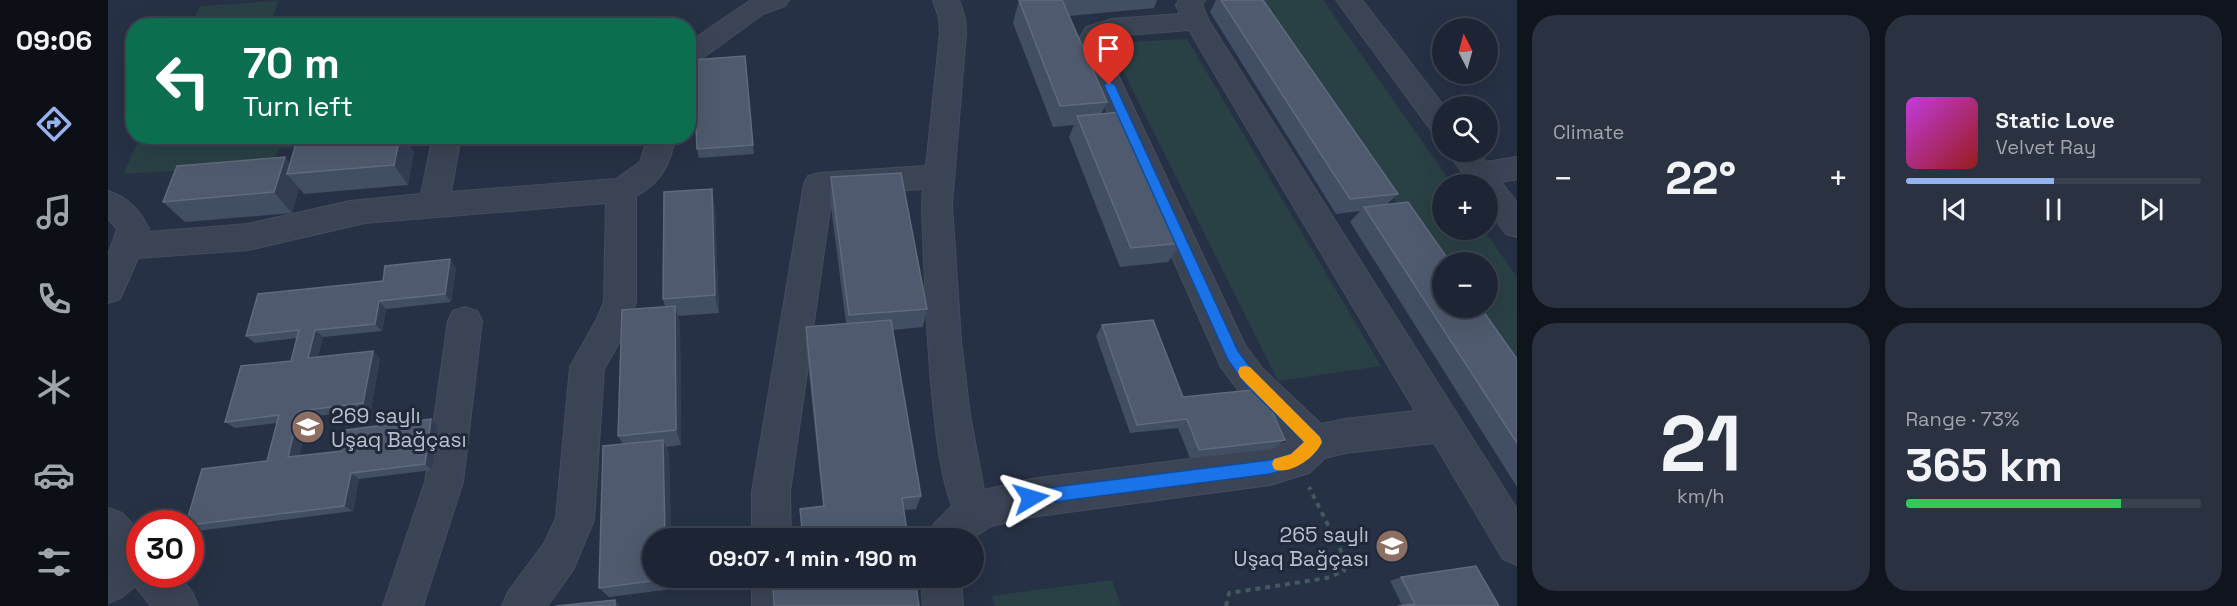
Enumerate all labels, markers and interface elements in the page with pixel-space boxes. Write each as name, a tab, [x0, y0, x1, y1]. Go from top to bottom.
north arrow	[1432, 18, 1498, 84]
map controls	[1432, 18, 1498, 318]
text: 09:06	[16, 23, 92, 58]
pin	[1083, 23, 1134, 85]
icon: arrive	[1092, 32, 1125, 65]
text: 70 m	[243, 37, 340, 90]
icon: left	[144, 42, 222, 120]
text: Turn left	[243, 89, 353, 124]
button: search	[1432, 96, 1498, 162]
icon: directions	[33, 103, 75, 145]
text: Static Love	[1996, 106, 2115, 134]
text: Climate	[1553, 119, 1624, 145]
text: Velvet Ray	[1996, 134, 2096, 160]
text: 22°	[1665, 150, 1736, 207]
text: −	[1553, 158, 1573, 200]
text: +	[1828, 158, 1848, 200]
button: +	[1432, 174, 1498, 240]
icon: music	[33, 191, 75, 233]
icon: previous	[1938, 193, 1971, 226]
icon: pause	[2037, 193, 2070, 226]
icon: next	[2135, 193, 2168, 226]
button: −	[1432, 252, 1498, 318]
icon: phone	[33, 278, 75, 320]
icon: climate	[33, 366, 75, 408]
text: 21	[1660, 394, 1742, 494]
place label: 269 saylı Uşaq Bağçası	[331, 402, 467, 453]
text: Range · 73%	[1906, 406, 2019, 432]
school or university icon: 269 saylı Uşaq Bağçası	[290, 409, 326, 445]
text: 365 km	[1906, 437, 2063, 494]
icon: car	[33, 454, 75, 496]
position arrow	[999, 466, 1063, 530]
text: km/h	[1677, 483, 1725, 509]
speed limit sign: 30	[126, 510, 204, 588]
place label: 265 saylı Uşaq Bağçası	[1233, 521, 1369, 572]
school or university icon: 265 saylı Uşaq Bağçası	[1374, 528, 1410, 564]
icon: filters	[33, 541, 75, 583]
text: 09:07 · 1 min · 190 m	[709, 544, 917, 572]

